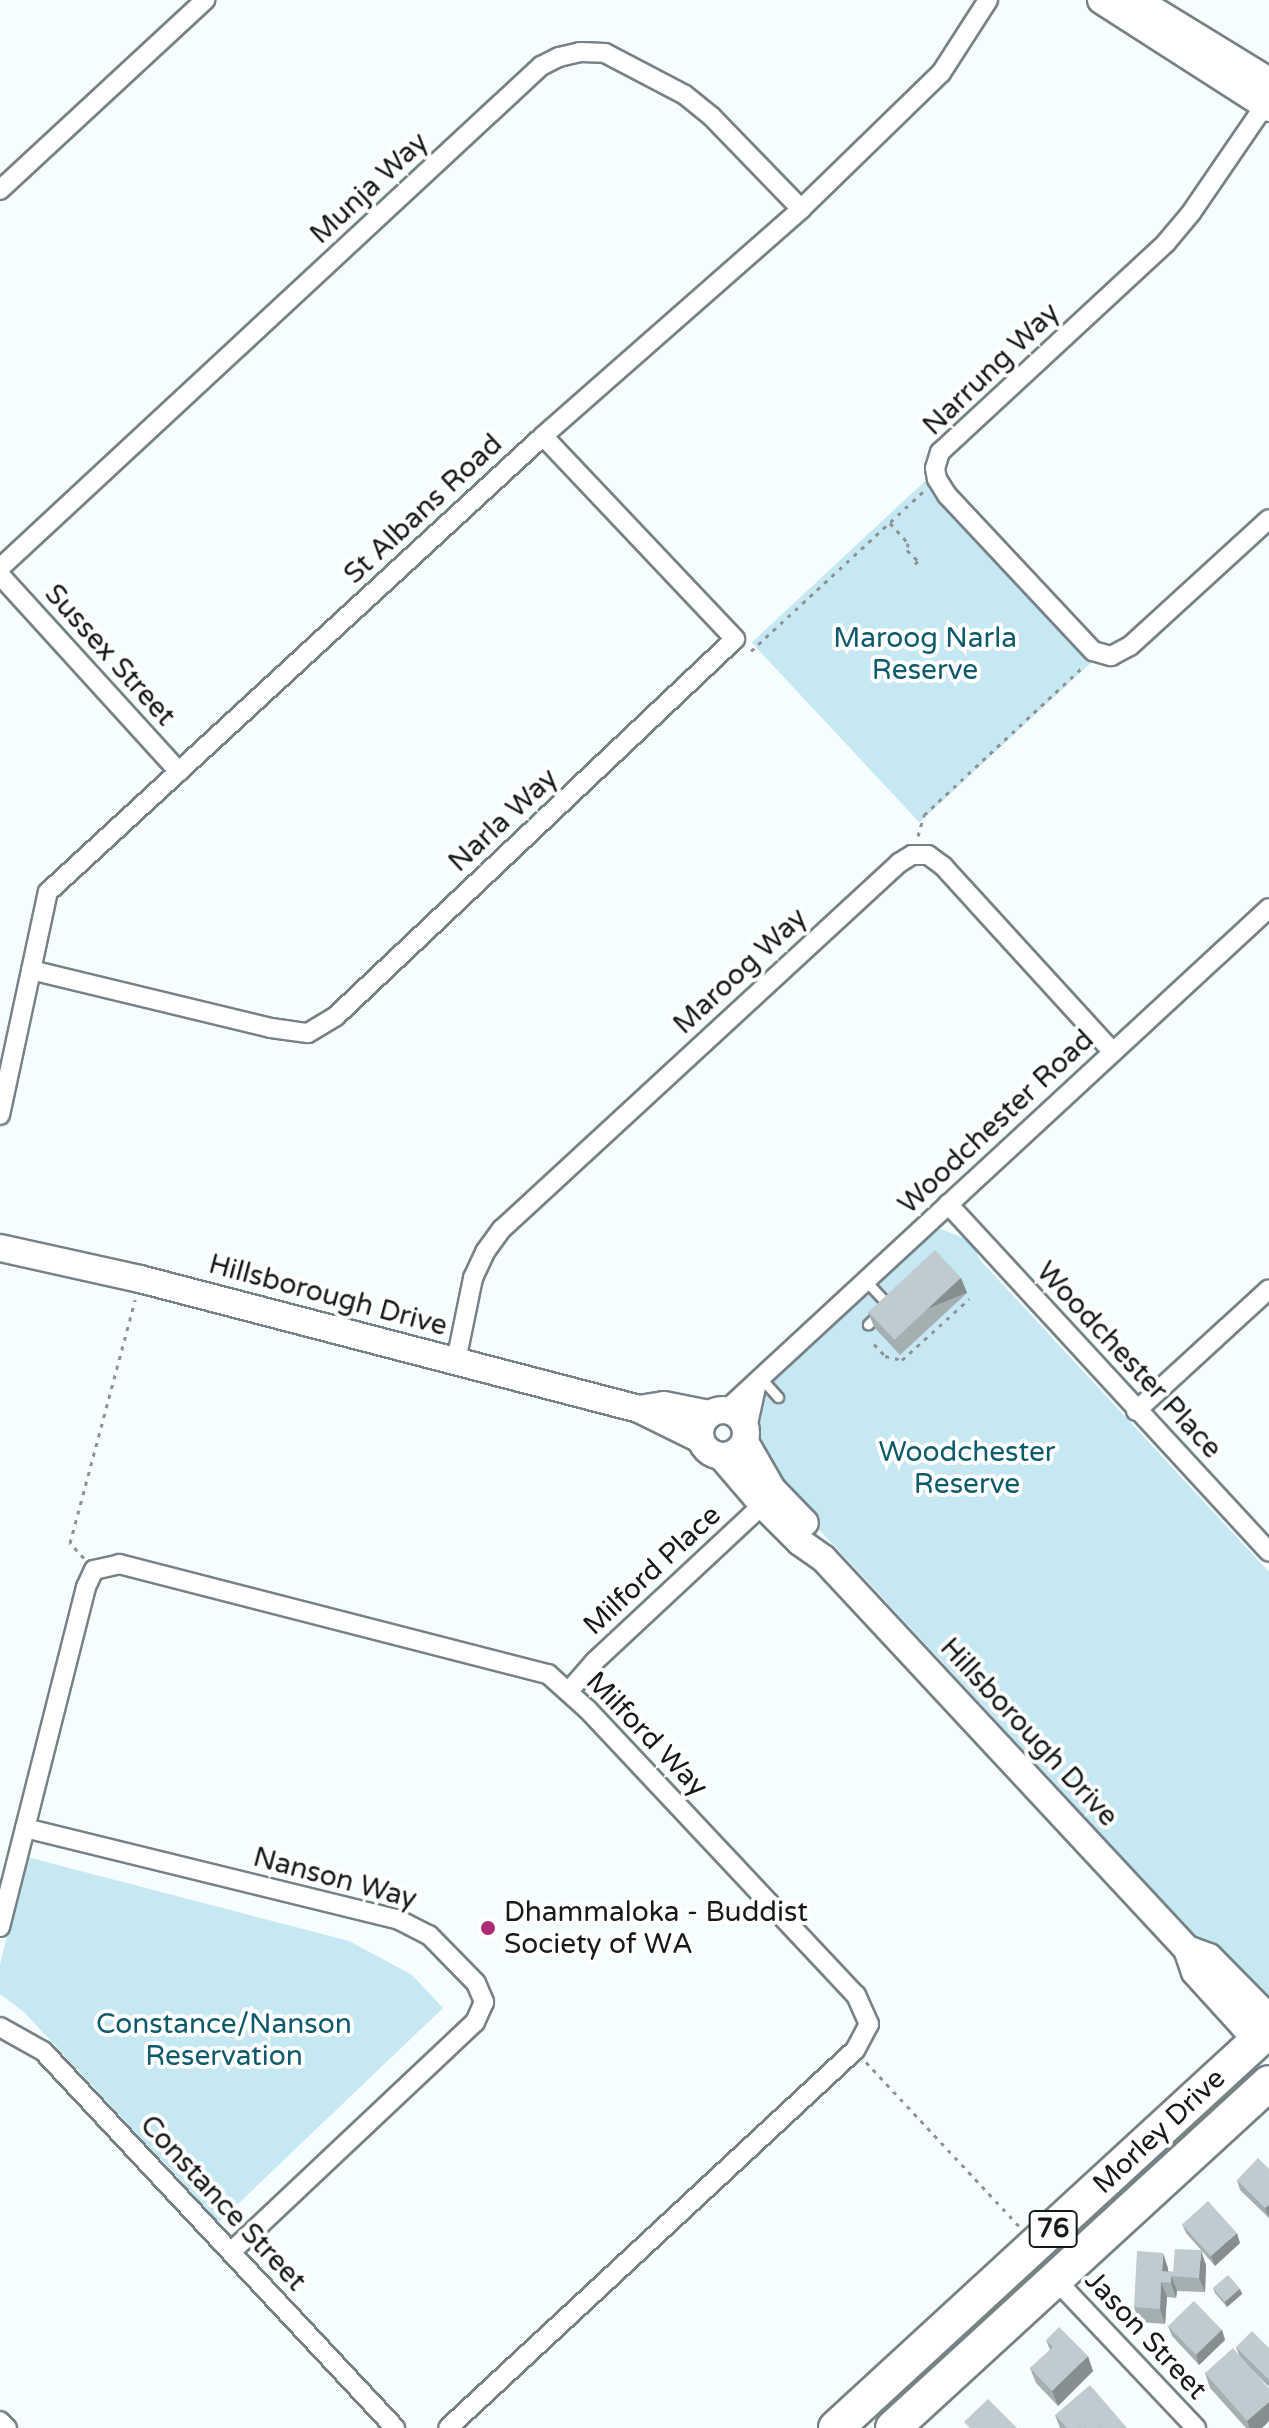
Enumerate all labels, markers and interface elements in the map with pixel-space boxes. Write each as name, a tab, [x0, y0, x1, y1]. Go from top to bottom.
street label: Munja Way	[303, 125, 435, 251]
street label: Narrung Way	[916, 296, 1066, 442]
street label: St Albans Road	[337, 427, 509, 591]
street label: Sussex Street	[38, 577, 182, 733]
park label: Maroog Narla Reserve	[833, 621, 1017, 687]
street label: Narla Way	[442, 761, 564, 879]
street label: Maroog Way	[666, 901, 814, 1041]
street label: Woodchester Road	[891, 1023, 1101, 1221]
street label: Hillsborough Drive	[205, 1247, 451, 1343]
street label: Woodchester Place	[1029, 1255, 1229, 1465]
park label: Woodchester Reserve	[879, 1435, 1055, 1501]
street label: Milford Place	[577, 1498, 727, 1642]
street label: Hillsborough Drive	[933, 1631, 1125, 1833]
street label: Milford Way	[579, 1665, 715, 1803]
street label: Nanson Way	[250, 1840, 420, 1916]
place label: Dhammaloka - Buddist Society of WA	[504, 1895, 808, 1961]
marker: Dhammaloka - Buddist Society of WA	[479, 1919, 497, 1937]
park label: Constance/Nanson Reservation	[96, 2007, 352, 2073]
street label: Morley Drive	[1086, 2061, 1232, 2201]
street label: Constance Street	[133, 2108, 313, 2298]
road number: 76	[1027, 2207, 1079, 2251]
street label: Jason Street	[1078, 2264, 1214, 2406]

